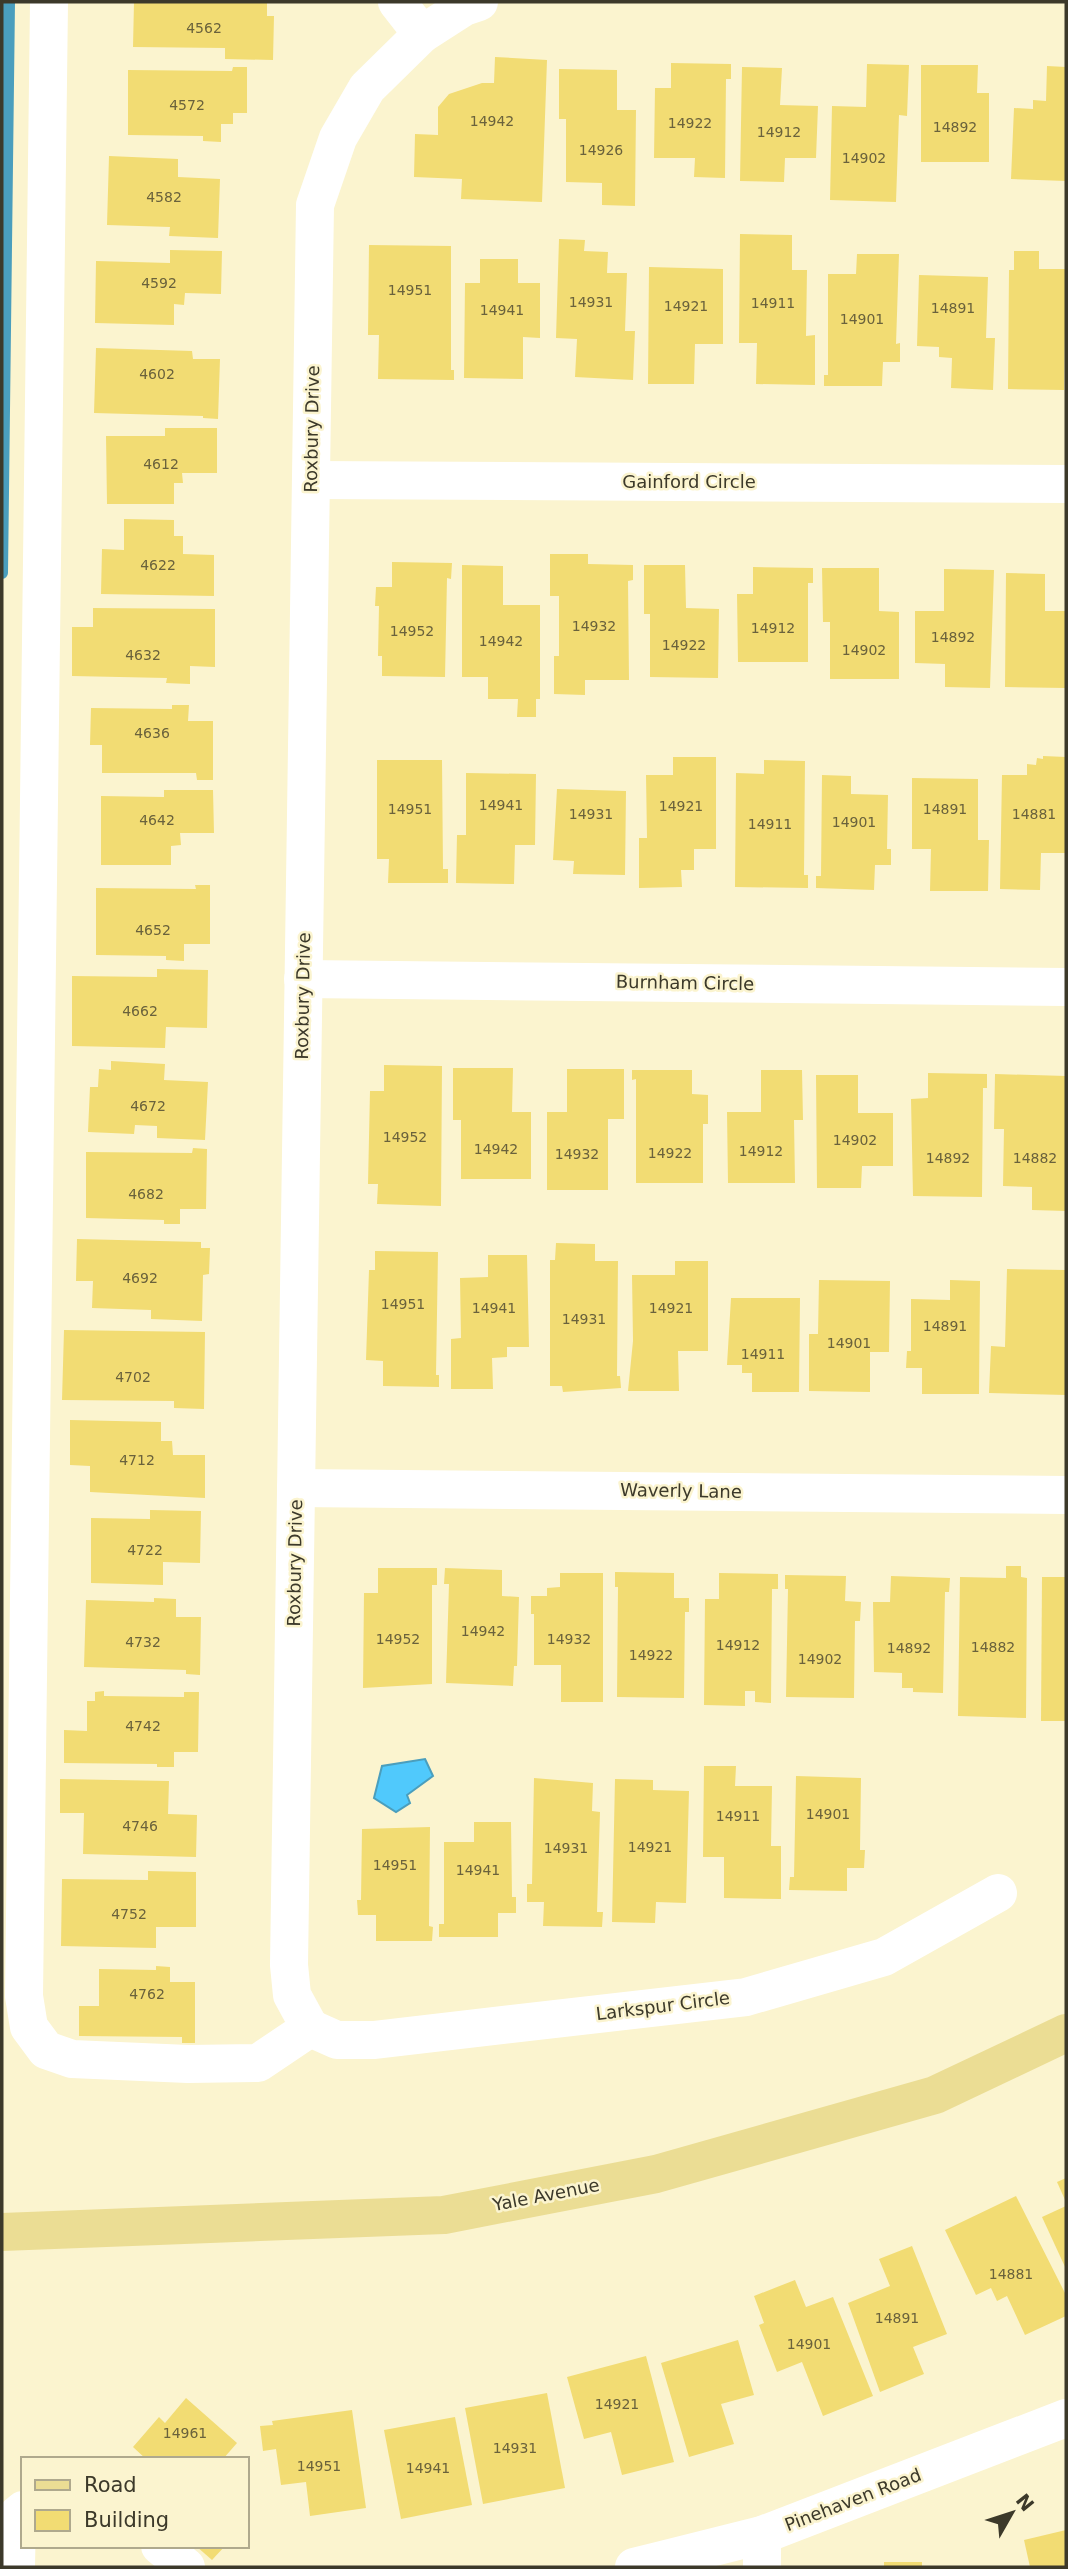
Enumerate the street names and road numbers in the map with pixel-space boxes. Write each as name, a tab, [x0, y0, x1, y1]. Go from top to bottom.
street label: Roxbury Drive	[300, 365, 323, 493]
street label: Gainford Circle	[622, 471, 756, 492]
street label: Roxbury Drive	[291, 932, 314, 1060]
street label: Burnham Circle	[616, 971, 754, 994]
street label: Waverly Lane	[620, 1479, 742, 1502]
street label: Roxbury Drive	[283, 1499, 306, 1627]
street label: Larkspur Circle	[595, 1987, 731, 2024]
street label: Yale Avenue	[490, 2174, 601, 2215]
street label: Pinehaven Road	[782, 2464, 924, 2535]

